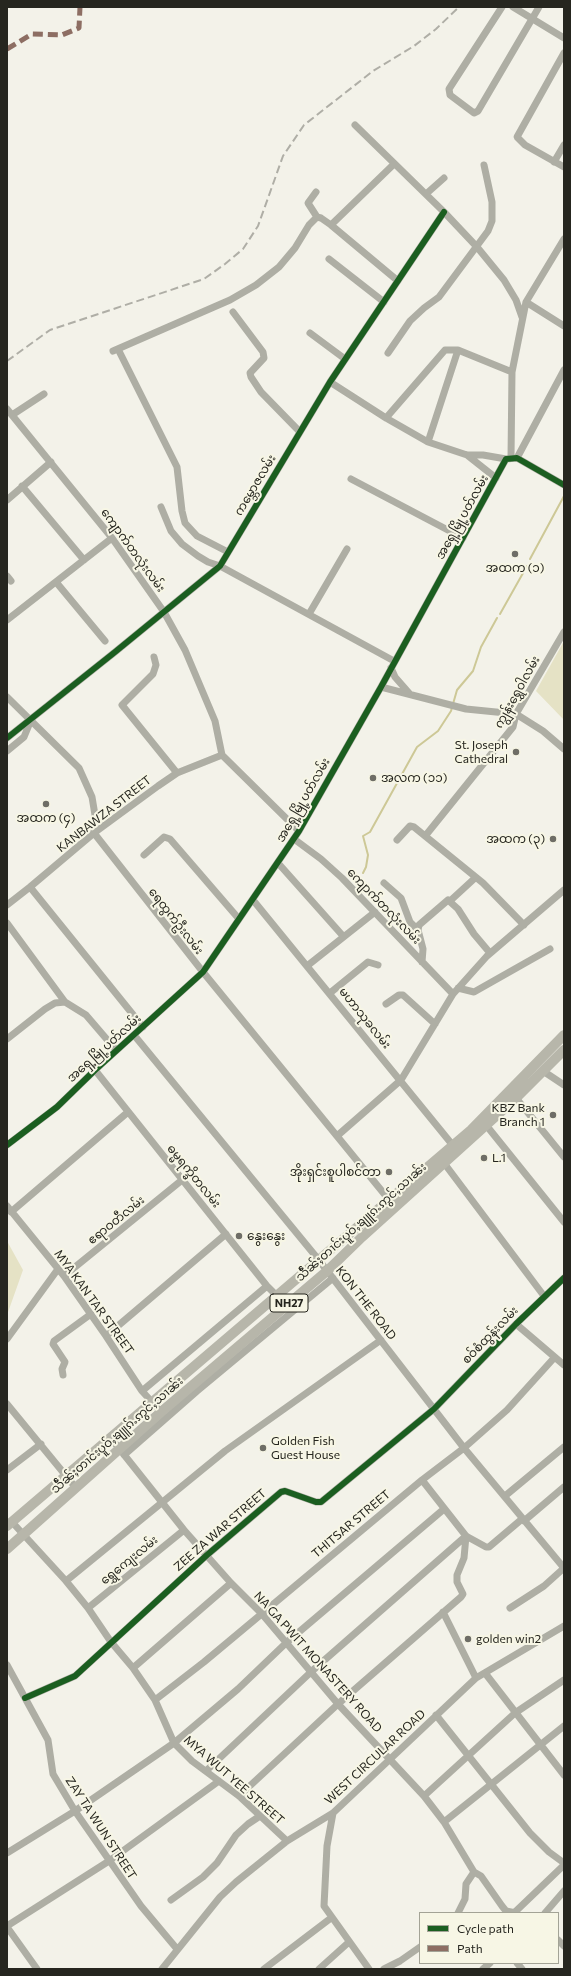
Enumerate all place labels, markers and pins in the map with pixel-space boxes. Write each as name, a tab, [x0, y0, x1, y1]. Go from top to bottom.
marker: အထက (၁)	[510, 549, 520, 559]
place label: အထက (၁)	[486, 561, 544, 575]
place label: St. Joseph Cathedral	[454, 738, 508, 766]
marker: St. Joseph Cathedral	[511, 747, 521, 757]
place label: အလက (၁၁)	[381, 771, 447, 785]
marker: အလက (၁၁)	[368, 773, 378, 783]
marker: အထက (၄)	[41, 799, 51, 809]
place label: အထက (၄)	[17, 811, 75, 825]
place label: အထက (၃)	[486, 832, 545, 846]
marker: အထက (၃)	[548, 834, 558, 844]
place label: KBZ Bank Branch 1	[491, 1101, 545, 1129]
marker: KBZ Bank Branch 1	[548, 1110, 558, 1120]
place label: L.1	[492, 1151, 506, 1165]
marker: L.1	[479, 1153, 489, 1163]
place label: အိုးရှင်းစူပါစင်တာ	[290, 1165, 381, 1179]
marker: အိုးရှင်းစူပါစင်တာ	[384, 1167, 394, 1177]
place label: နွေးနွေး	[247, 1229, 285, 1243]
marker: နွေးနွေး	[234, 1231, 244, 1241]
place label: Golden Fish Guest House	[271, 1434, 340, 1462]
marker: Golden Fish Guest House	[258, 1443, 268, 1453]
place label: golden win2	[476, 1632, 541, 1646]
marker: golden win2	[463, 1634, 473, 1644]

